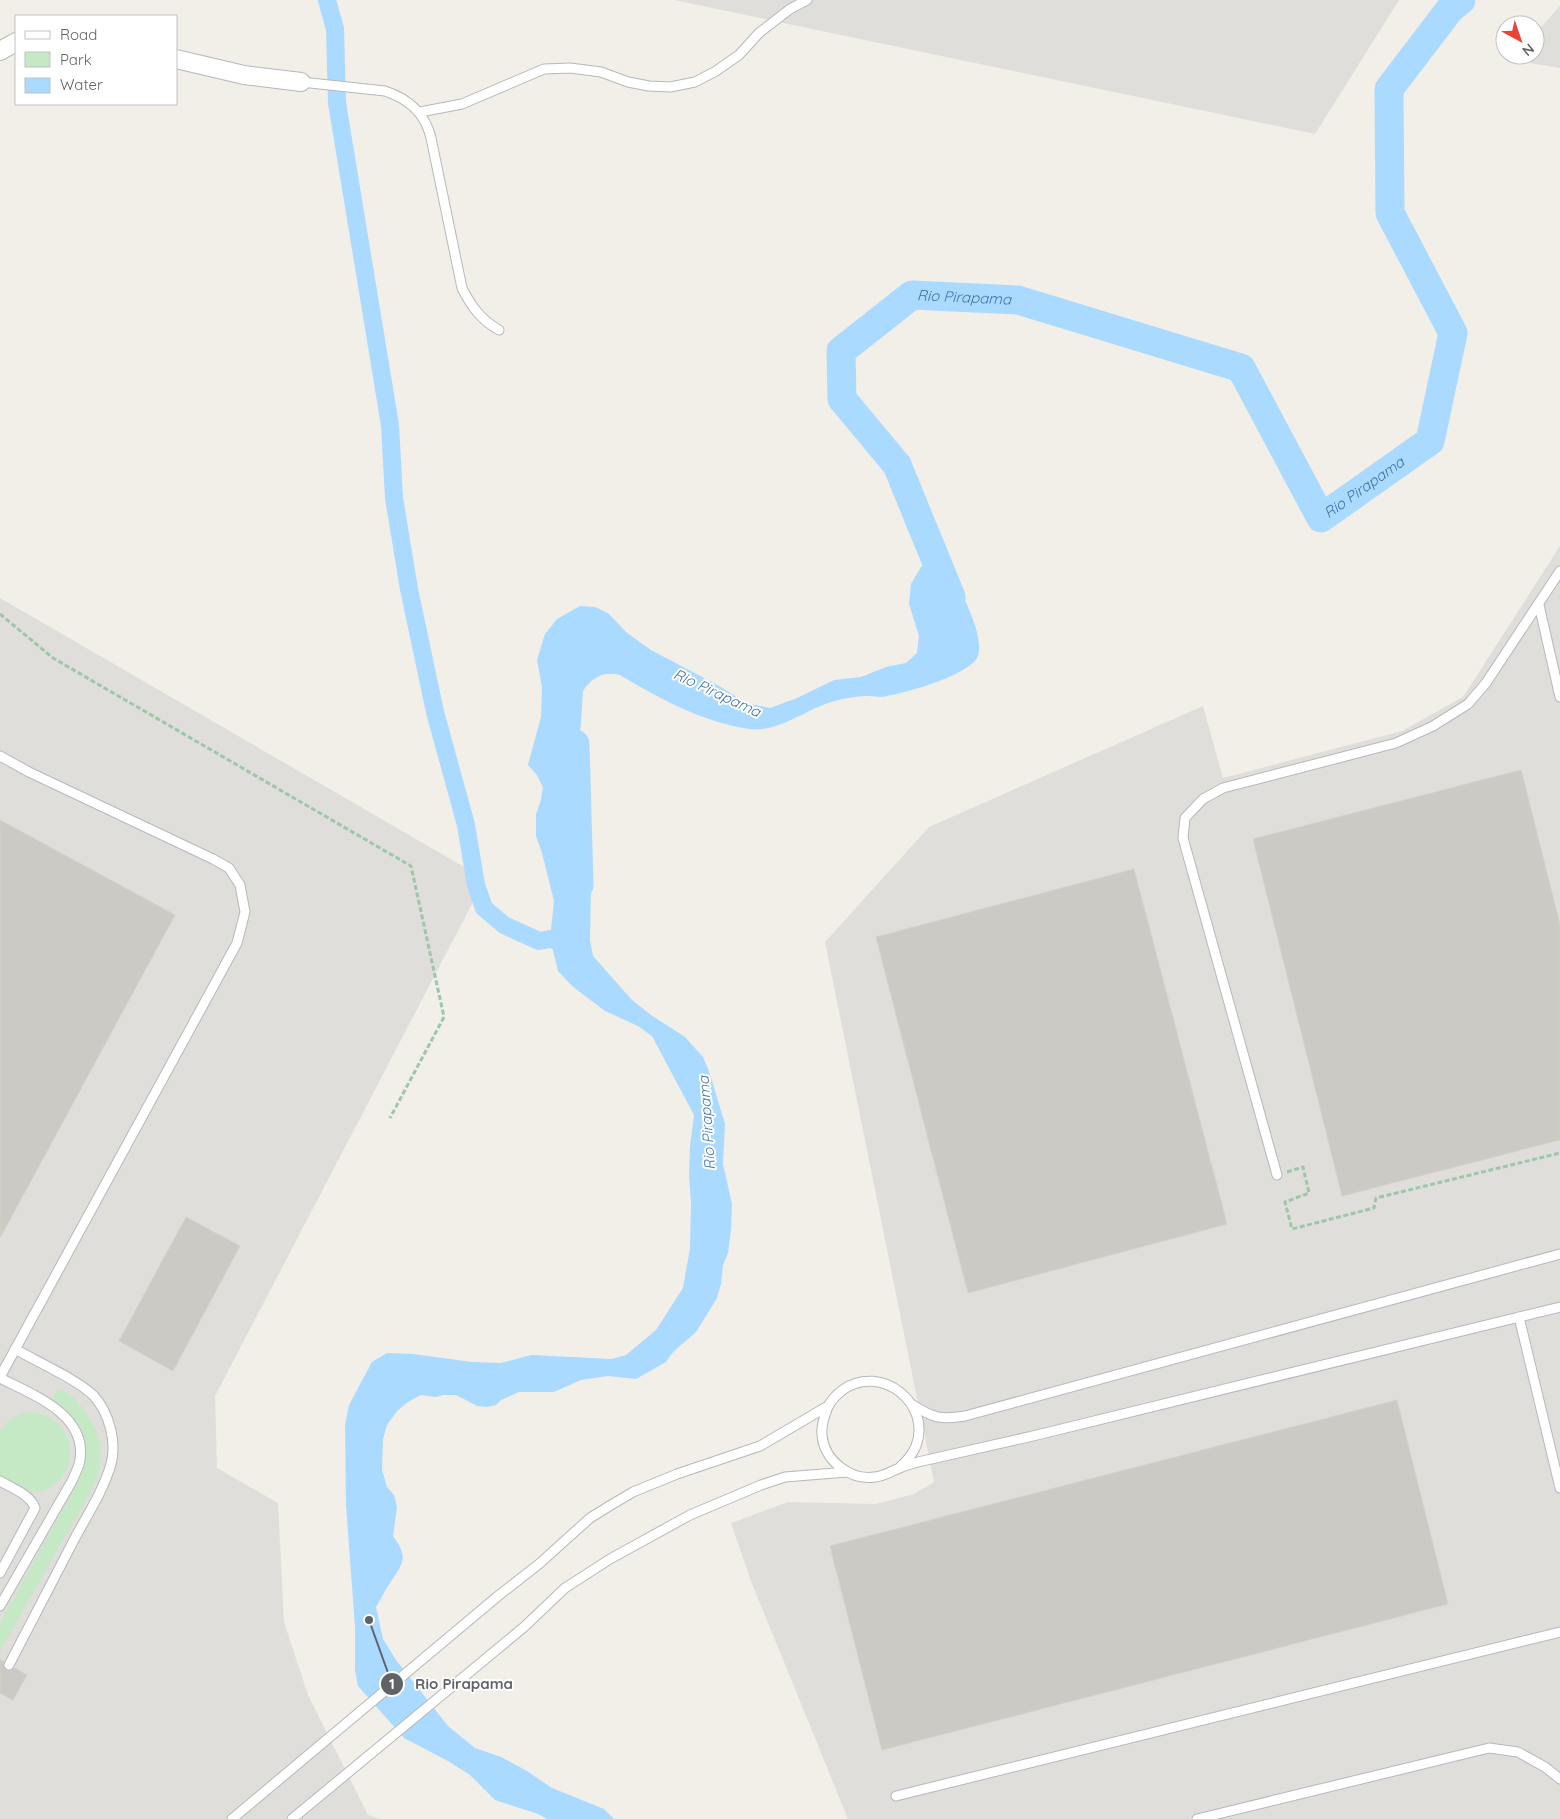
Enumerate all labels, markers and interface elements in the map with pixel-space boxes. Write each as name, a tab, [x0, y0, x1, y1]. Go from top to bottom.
legend	[15, 15, 178, 105]
north arrow	[1495, 15, 1545, 65]
text: Road	[60, 25, 97, 44]
text: N	[1519, 40, 1538, 60]
text: Park	[60, 50, 92, 69]
text: Water	[60, 75, 103, 94]
water label: Rio Pirapama	[916, 285, 1012, 309]
water label: Rio Pirapama	[1320, 452, 1409, 522]
water label: Rio Pirapama	[671, 664, 765, 721]
water label: Rio Pirapama	[694, 1074, 719, 1171]
callout: Rio Pirapama	[380, 1669, 523, 1699]
text: 1	[389, 1674, 395, 1693]
text: Rio Pirapama	[415, 1674, 513, 1693]

